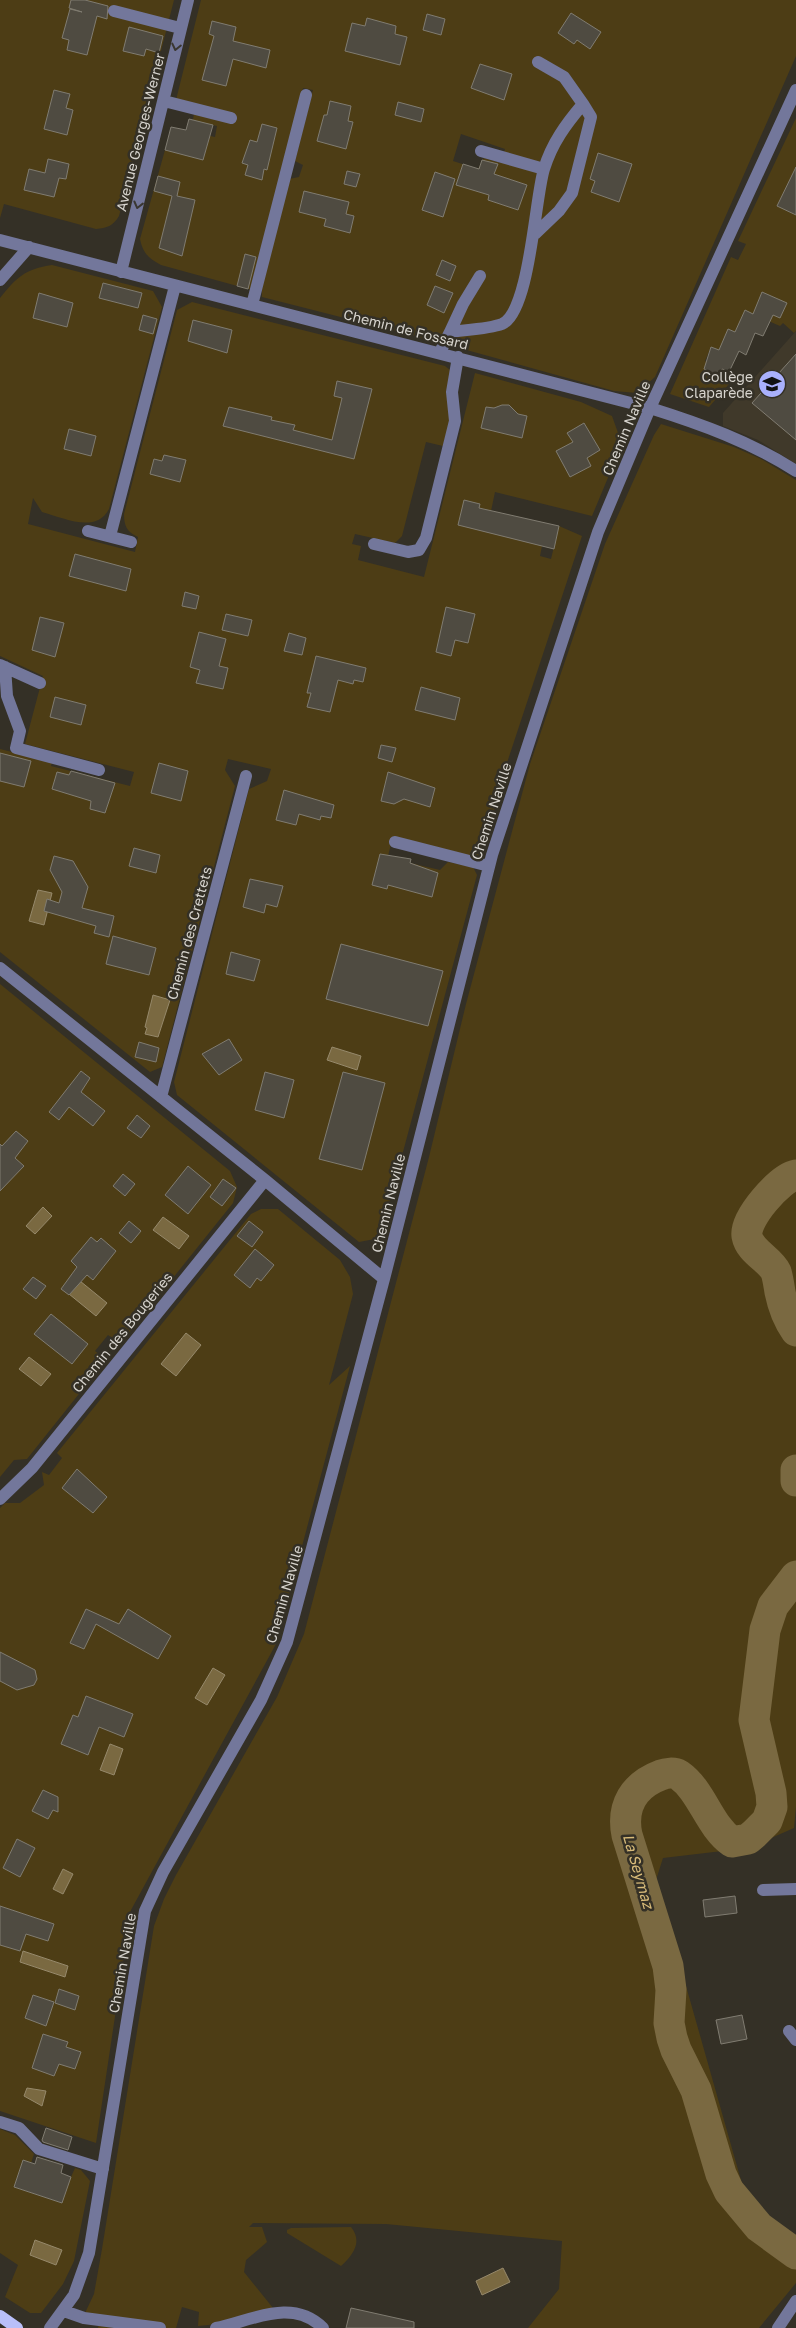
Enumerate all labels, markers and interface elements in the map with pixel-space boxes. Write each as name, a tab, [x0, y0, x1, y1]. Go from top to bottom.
one-way arrow	[171, 43, 182, 52]
street label: Avenue Georges-Werner	[112, 50, 168, 213]
one-way arrow	[133, 201, 143, 209]
street label: Chemin de Fossard	[342, 305, 470, 353]
place label: Collège Claparède	[684, 368, 753, 401]
school or university icon: Collège Claparède	[757, 369, 787, 399]
street label: Chemin Naville	[598, 378, 654, 478]
street label: Chemin Naville	[467, 760, 515, 862]
street label: Chemin des Crettets	[163, 864, 215, 1002]
street label: Chemin Naville	[367, 1152, 409, 1254]
street label: Chemin des Bougeries	[68, 1268, 176, 1396]
street label: Chemin Naville	[262, 1543, 306, 1645]
water label: La Seymaz	[619, 1832, 659, 1912]
street label: Chemin Naville	[105, 1912, 139, 2014]

